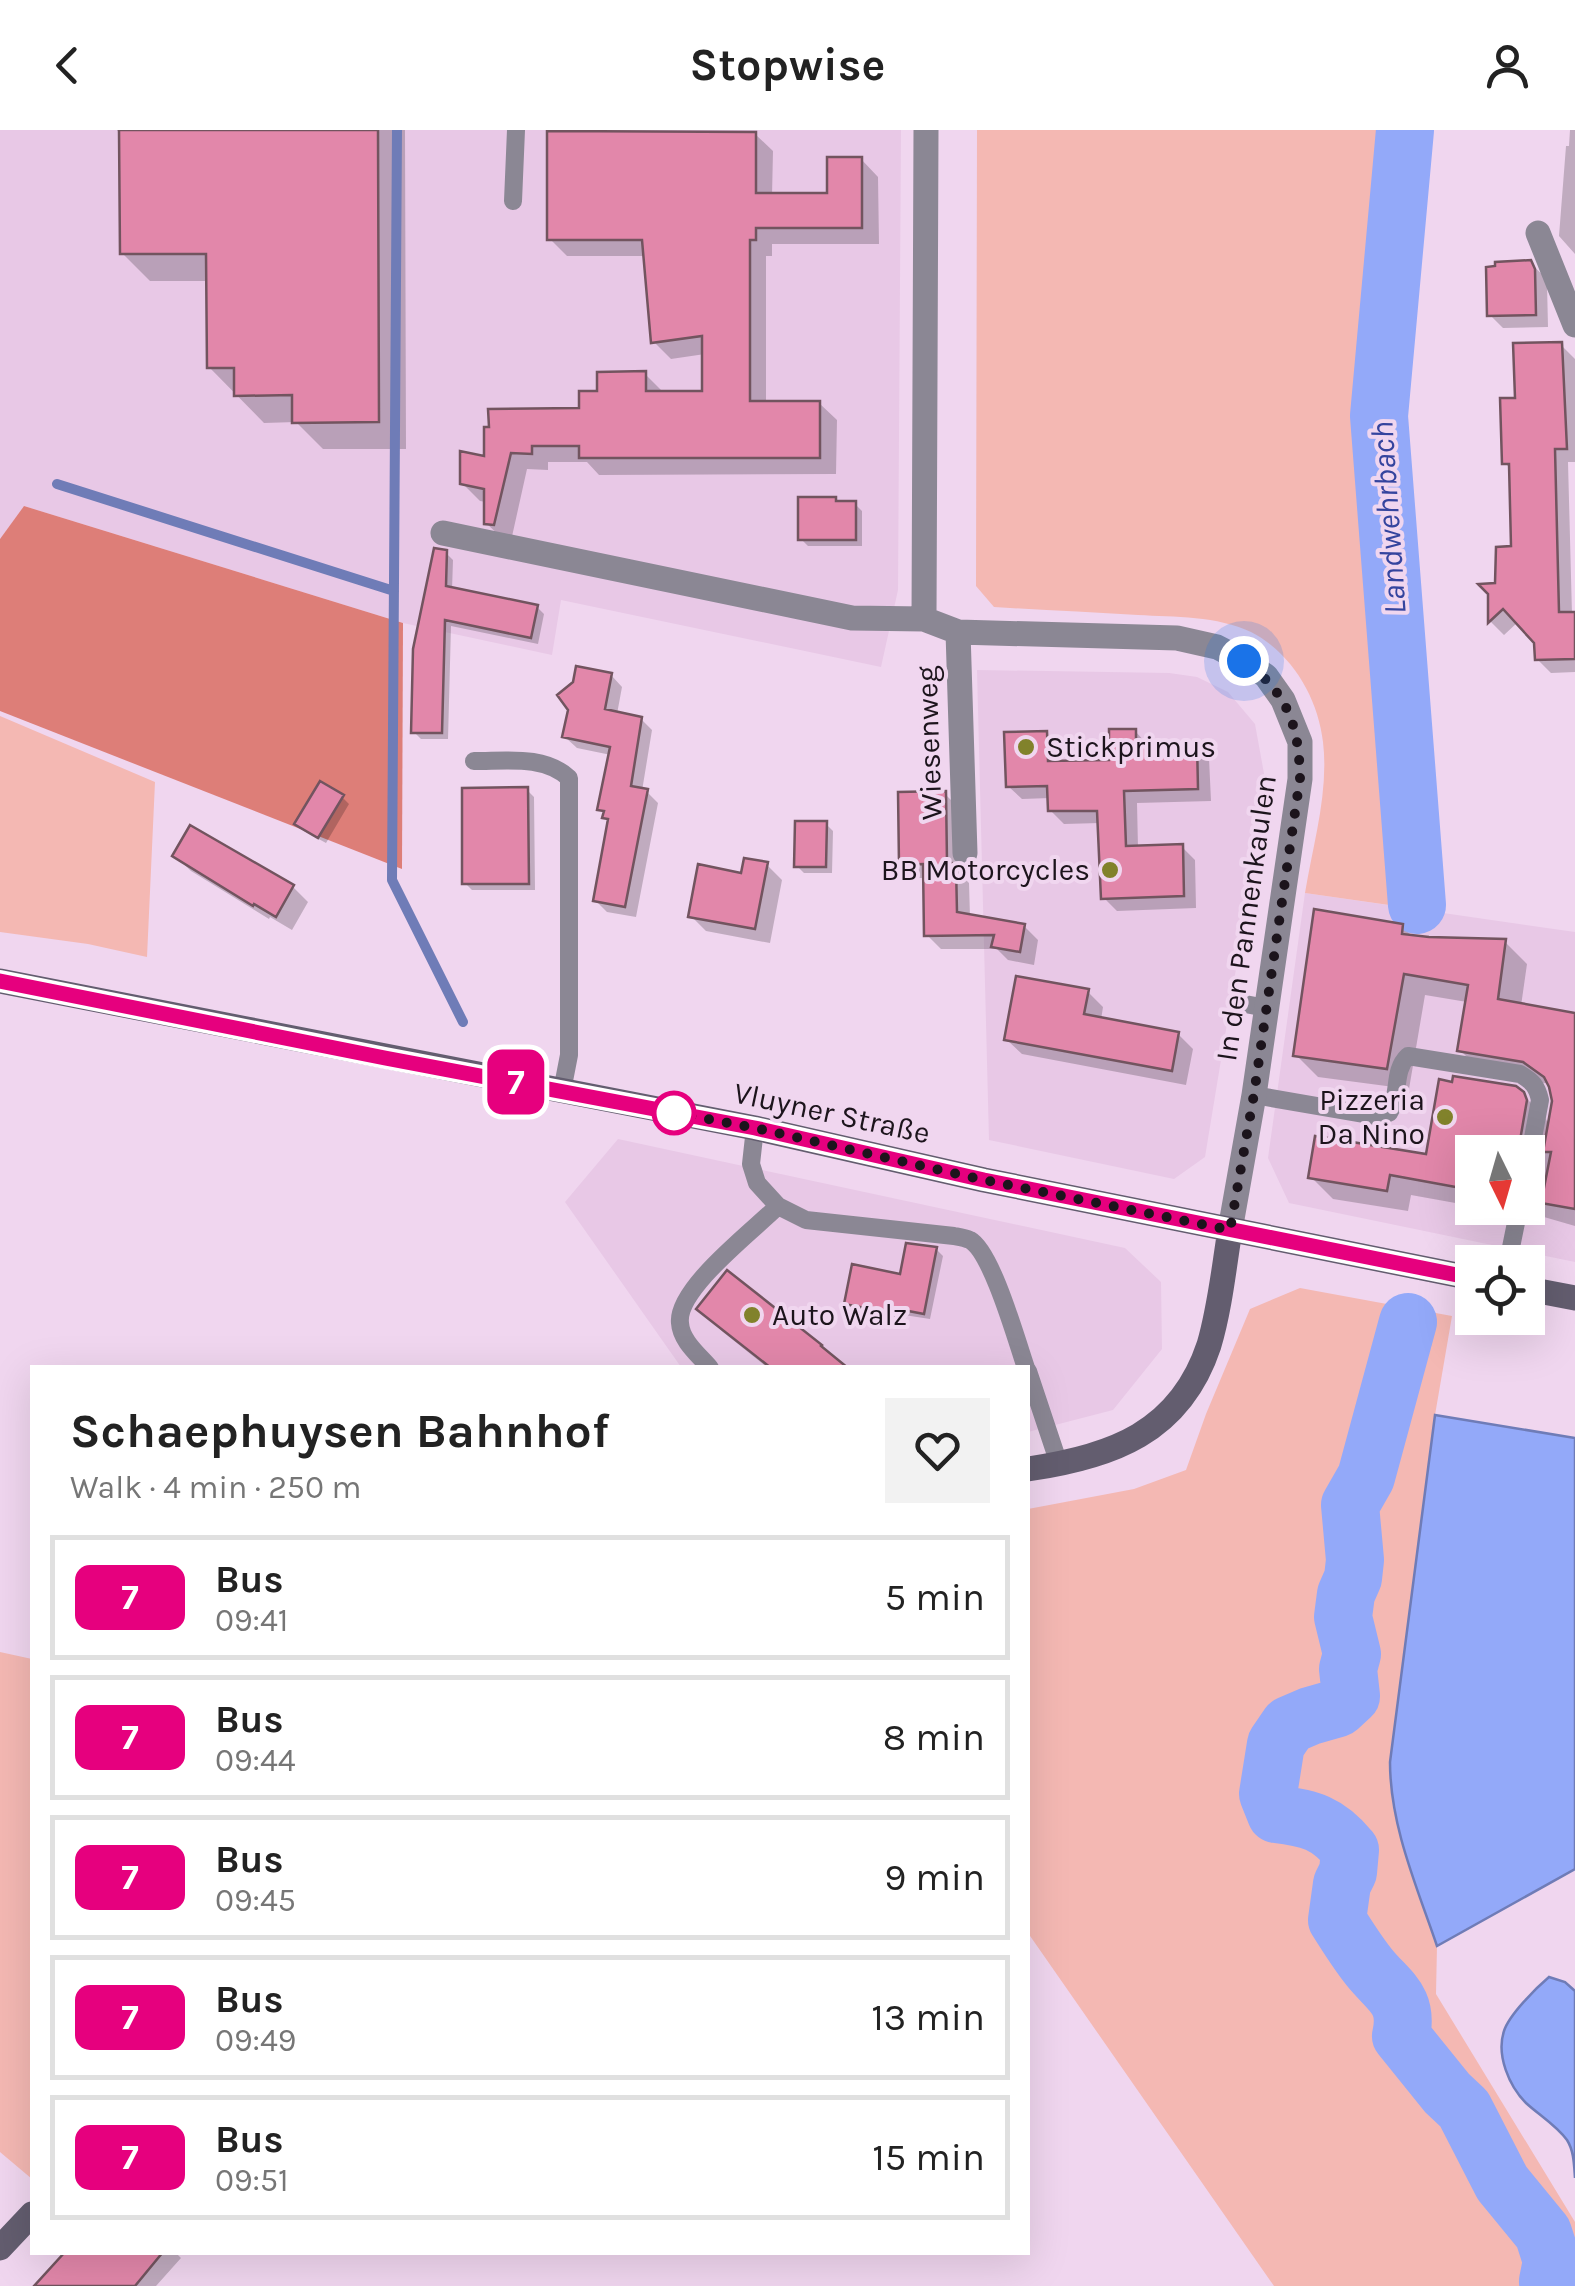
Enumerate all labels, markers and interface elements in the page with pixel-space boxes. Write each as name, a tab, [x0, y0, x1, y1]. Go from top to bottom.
icon: back	[40, 38, 95, 93]
icon: person	[1480, 38, 1535, 93]
text: Stopwise	[690, 39, 885, 91]
water label: Landwehrbach	[1363, 420, 1414, 616]
your location	[1219, 636, 1269, 686]
street label: Wiesenweg	[908, 665, 950, 821]
place label: Stickprimus	[1046, 729, 1216, 765]
marker: Stickprimus	[1015, 736, 1037, 758]
street label: In den Pannenkaulen	[1208, 773, 1284, 1063]
place label: BB Motorcycles	[881, 852, 1090, 888]
marker: BB Motorcycles	[1099, 859, 1121, 881]
line badge: 7	[484, 1050, 548, 1114]
text: 7	[507, 1062, 525, 1103]
street label: Vluyner Straße	[731, 1075, 933, 1151]
place label: Pizzeria Da Nino	[1318, 1082, 1425, 1152]
unlabelled marker	[653, 1092, 695, 1134]
marker: Pizzeria Da Nino	[1434, 1106, 1456, 1128]
north arrow	[1455, 1135, 1545, 1225]
map controls	[1455, 1135, 1545, 1335]
button: locate	[1455, 1245, 1545, 1335]
place label: Auto Walz	[772, 1297, 907, 1333]
marker: Auto Walz	[741, 1304, 763, 1326]
button: heart	[885, 1398, 990, 1503]
text: Schaephuysen Bahnhof	[70, 1403, 609, 1459]
text: Walk · 4 min · 250 m	[70, 1469, 361, 1506]
text: Bus	[215, 1557, 284, 1602]
text: 5 min	[885, 1575, 985, 1620]
text: 7	[121, 1577, 139, 1618]
text: 09:41	[215, 1602, 288, 1639]
text: Bus	[215, 1697, 284, 1742]
text: 8 min	[883, 1715, 985, 1760]
text: 7	[121, 1717, 139, 1758]
text: 09:44	[215, 1742, 296, 1779]
text: Bus	[215, 1837, 284, 1882]
text: 9 min	[884, 1855, 985, 1900]
text: 7	[121, 1857, 139, 1898]
text: 09:45	[215, 1882, 296, 1919]
text: Bus	[215, 1977, 284, 2022]
text: 13 min	[871, 1995, 985, 2040]
text: 7	[121, 1997, 139, 2038]
text: 09:49	[215, 2022, 296, 2059]
text: Bus	[215, 2117, 284, 2162]
text: 15 min	[872, 2135, 985, 2180]
text: 7	[121, 2137, 139, 2178]
text: 09:51	[215, 2162, 289, 2199]

